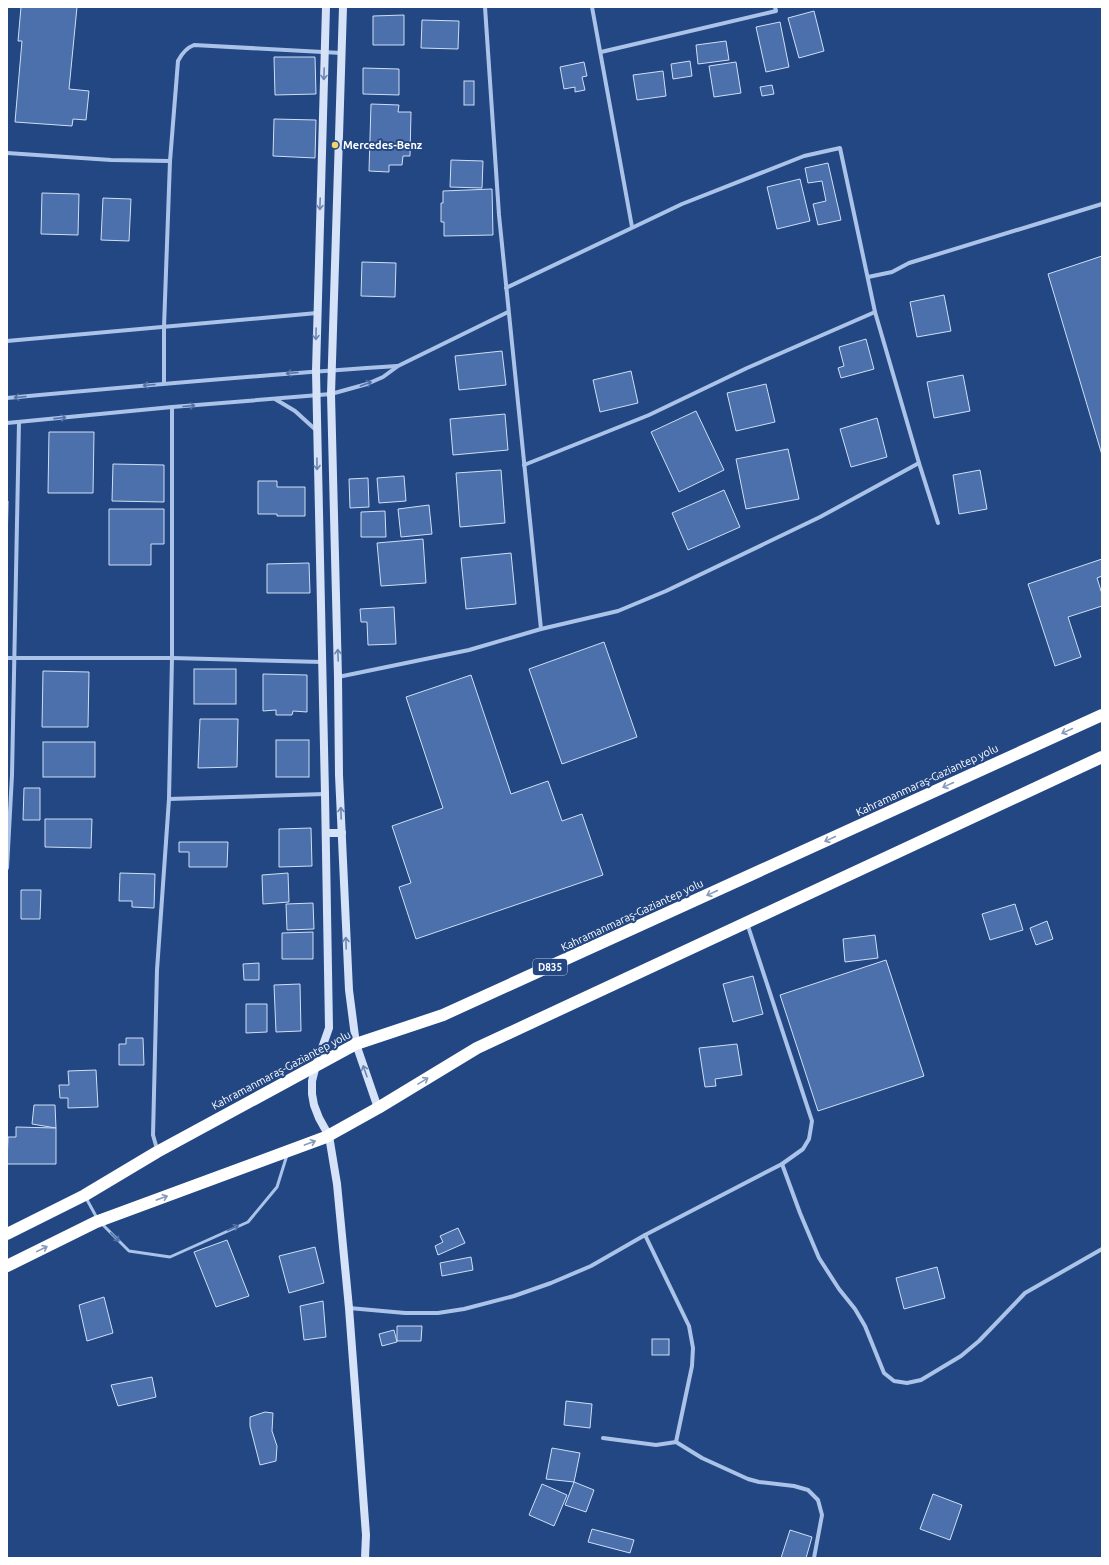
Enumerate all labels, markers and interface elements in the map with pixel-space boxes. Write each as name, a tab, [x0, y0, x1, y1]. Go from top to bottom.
one-way arrow	[320, 67, 328, 80]
place label: Mercedes-Benz	[343, 139, 423, 151]
marker: Mercedes-Benz	[330, 140, 340, 150]
one-way arrow	[316, 197, 324, 210]
one-way arrow	[313, 327, 320, 340]
one-way arrow	[286, 369, 299, 376]
one-way arrow	[360, 379, 372, 387]
one-way arrow	[143, 381, 156, 388]
one-way arrow	[14, 394, 27, 401]
one-way arrow	[182, 402, 195, 409]
one-way arrow	[53, 415, 66, 422]
one-way arrow	[314, 457, 321, 470]
one-way arrow	[334, 649, 342, 662]
one-way arrow	[1061, 728, 1073, 735]
street label: Kahramanmaraş-Gaziantep yolu	[854, 742, 1000, 818]
one-way arrow	[943, 782, 955, 789]
one-way arrow	[337, 807, 345, 820]
one-way arrow	[824, 836, 836, 843]
street label: Kahramanmaraş-Gaziantep yolu	[559, 877, 705, 953]
one-way arrow	[706, 890, 718, 897]
one-way arrow	[342, 937, 350, 950]
road number: D835	[533, 959, 567, 975]
street label: Kahramanmaraş-Gaziantep yolu	[209, 1028, 353, 1112]
one-way arrow	[361, 1066, 369, 1078]
one-way arrow	[417, 1076, 429, 1084]
one-way arrow	[303, 1139, 315, 1147]
one-way arrow	[155, 1194, 167, 1202]
one-way arrow	[227, 1224, 239, 1232]
one-way arrow	[110, 1233, 120, 1242]
one-way arrow	[36, 1245, 48, 1252]

